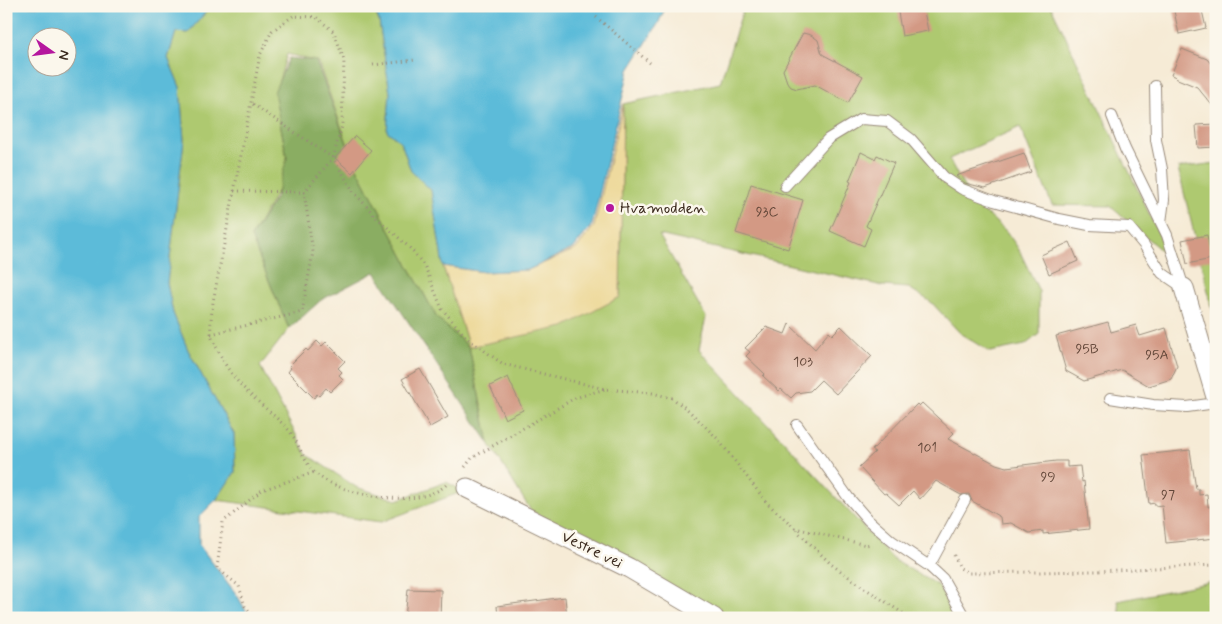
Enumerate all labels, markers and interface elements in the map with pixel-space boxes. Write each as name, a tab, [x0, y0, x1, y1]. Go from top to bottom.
north arrow	[28, 28, 78, 78]
text: N	[54, 48, 74, 62]
place label: Hvamodden	[620, 198, 706, 219]
marker: Hvamodden	[604, 202, 616, 214]
house number: 93C	[756, 203, 778, 221]
house number: 95B	[1075, 340, 1099, 358]
house number: 95A	[1145, 346, 1169, 364]
house number: 103	[793, 353, 813, 371]
house number: 101	[917, 439, 937, 457]
house number: 99	[1040, 468, 1056, 486]
house number: 97	[1161, 486, 1175, 504]
street label: Vestre vei	[558, 526, 626, 574]

